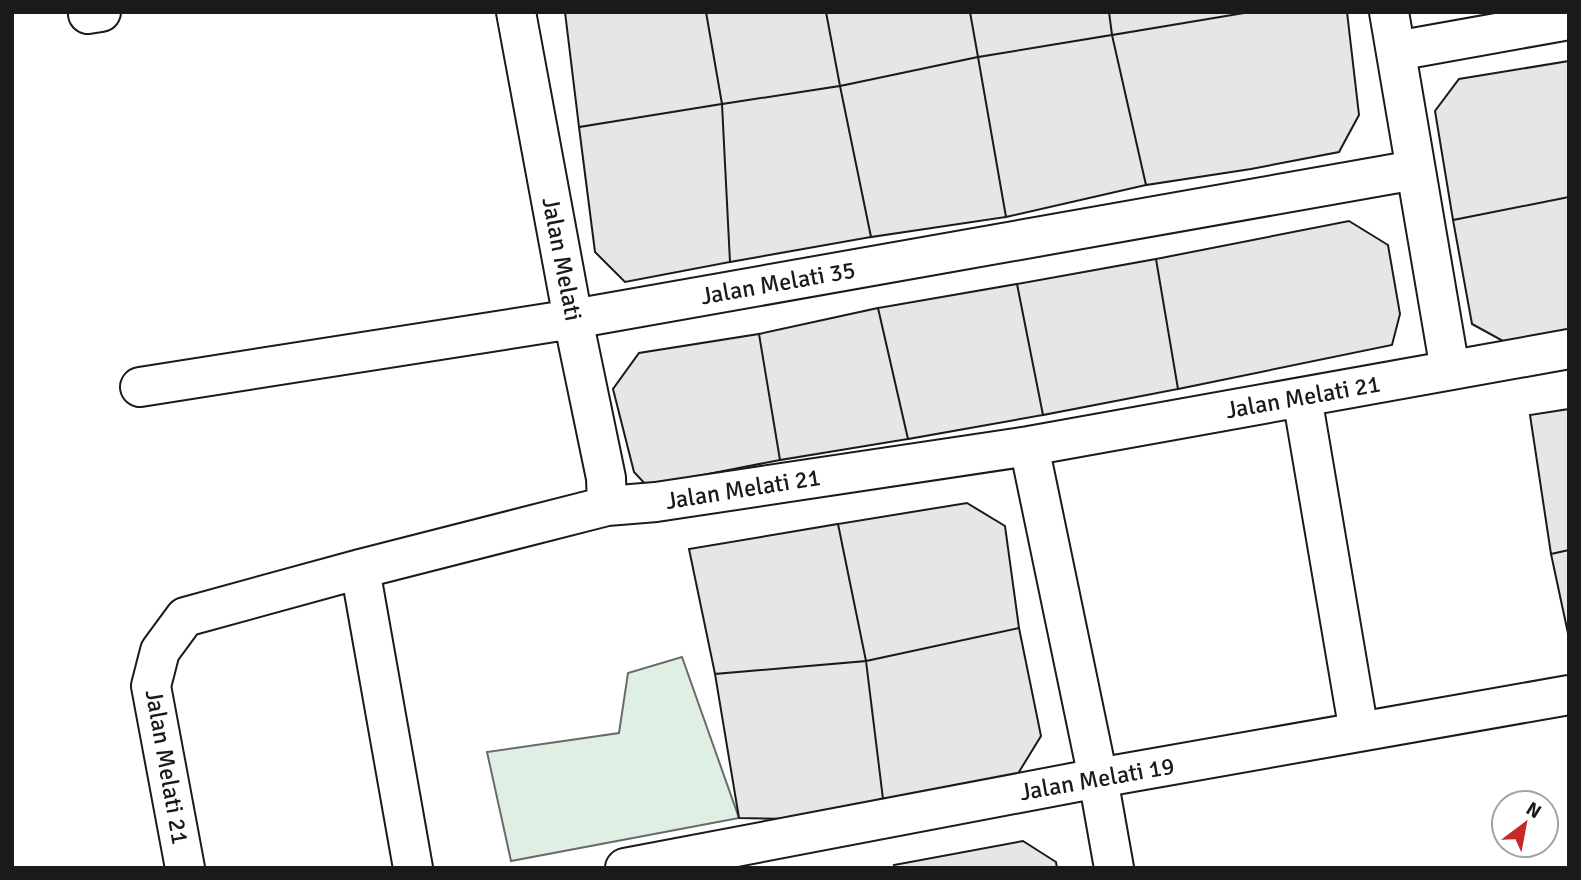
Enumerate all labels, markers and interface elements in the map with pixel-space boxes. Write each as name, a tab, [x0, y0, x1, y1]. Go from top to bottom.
street label: Jalan Melati	[535, 195, 589, 323]
street label: Jalan Melati 35	[698, 255, 858, 311]
street label: Jalan Melati 21	[1223, 369, 1383, 425]
street label: Jalan Melati 21	[663, 462, 823, 516]
street label: Jalan Melati 21	[139, 687, 195, 847]
street label: Jalan Melati 19	[1017, 751, 1177, 807]
north arrow	[1490, 789, 1560, 859]
text: N	[1522, 797, 1545, 824]

